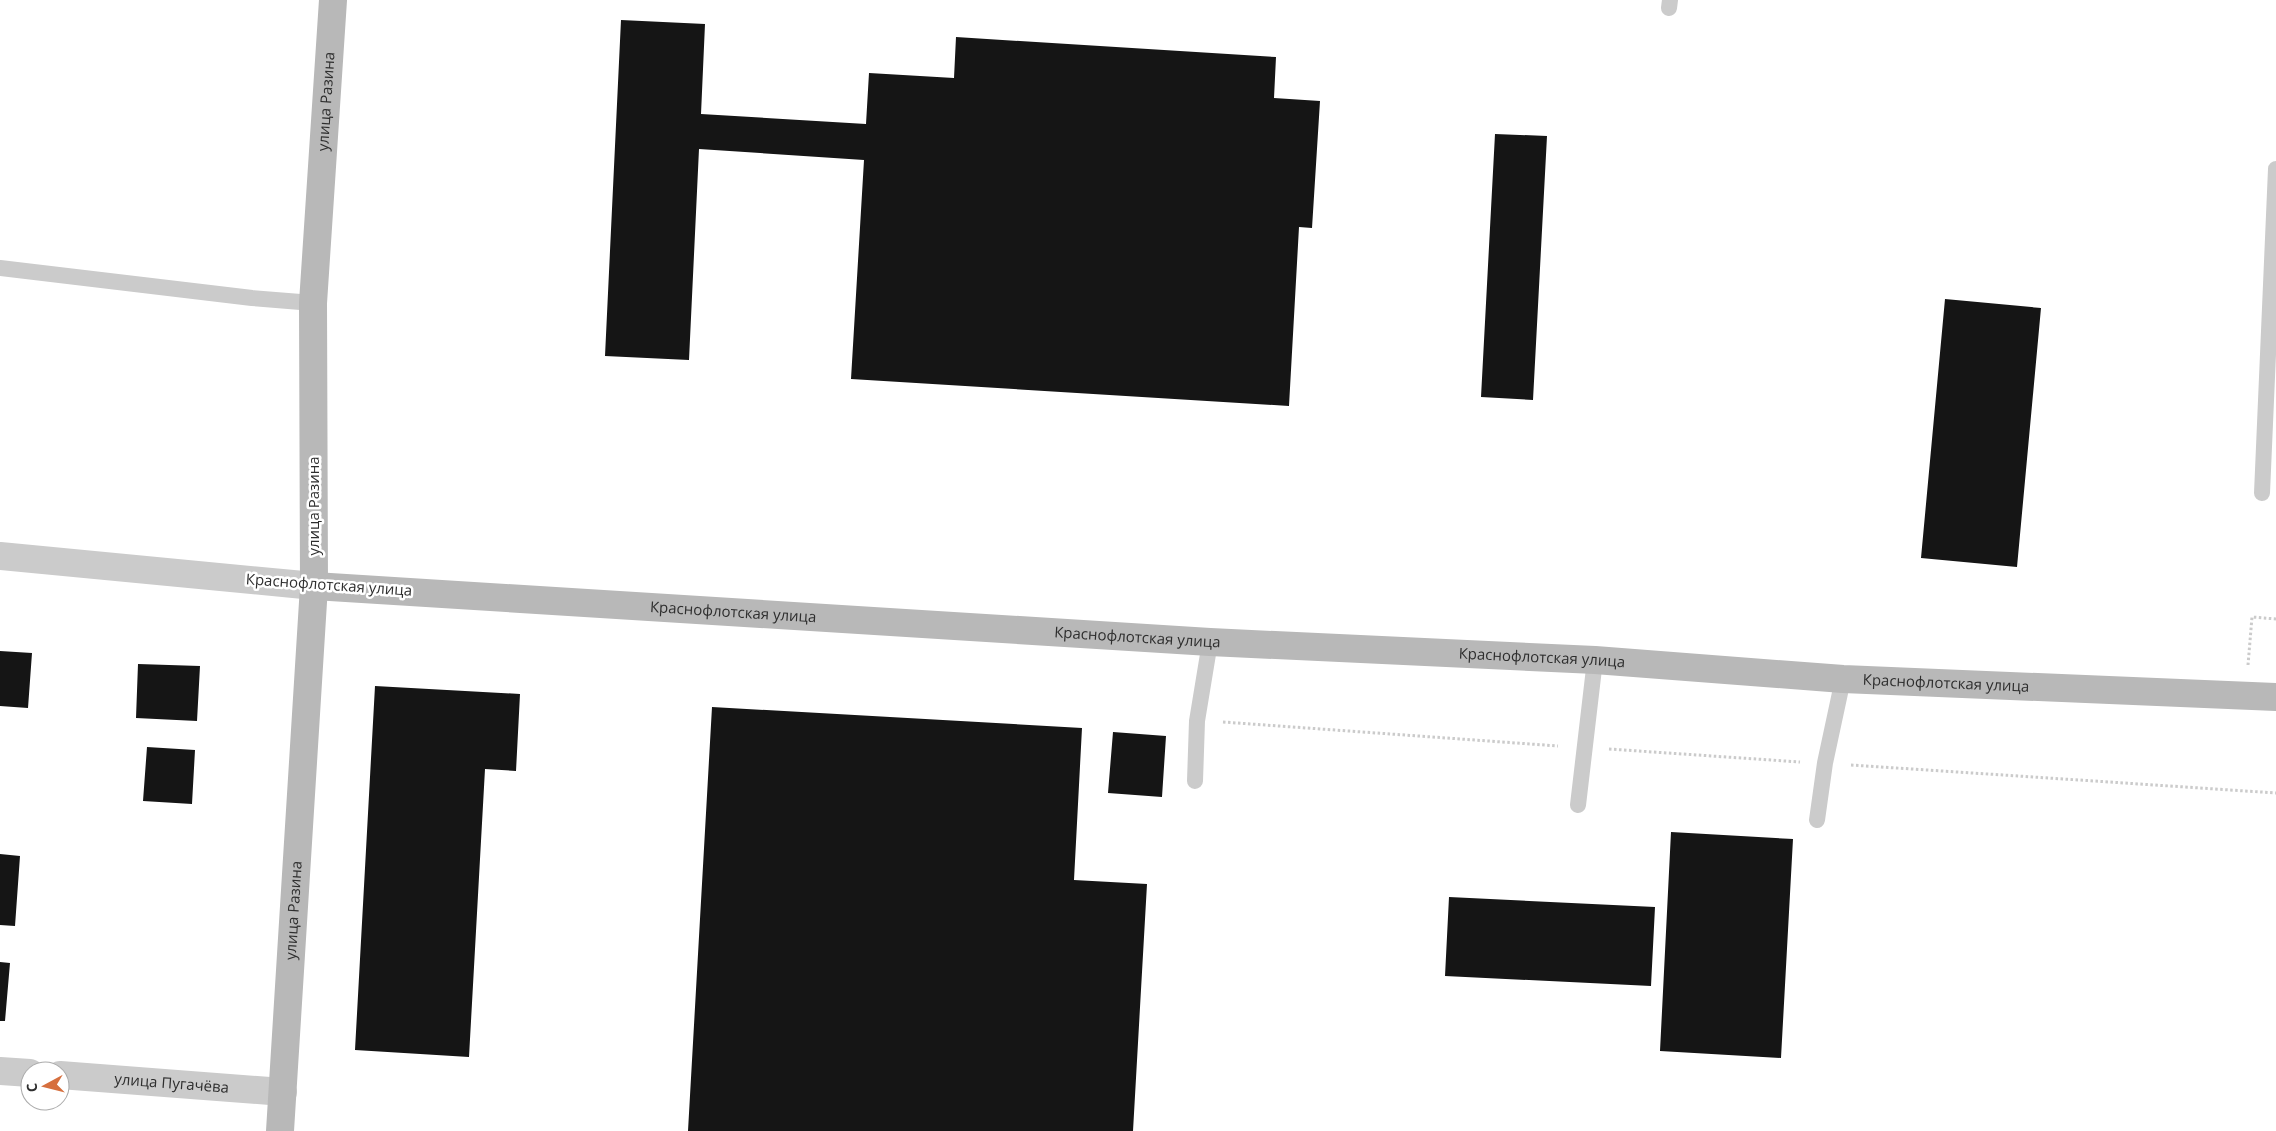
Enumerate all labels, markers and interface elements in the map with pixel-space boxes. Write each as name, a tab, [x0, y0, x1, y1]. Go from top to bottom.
street label: улица Разина	[312, 51, 339, 152]
street label: улица Разина	[303, 456, 323, 556]
street label: Краснофлотская улица	[245, 568, 413, 600]
street label: Краснофлотская улица	[649, 596, 817, 626]
street label: Краснофлотская улица	[1054, 621, 1221, 651]
street label: Краснофлотская улица	[1458, 643, 1626, 671]
street label: Краснофлотская улица	[1862, 669, 2030, 696]
street label: улица Разина	[280, 860, 306, 961]
north arrow	[20, 1061, 70, 1111]
street label: улица Пугачёва	[114, 1068, 230, 1097]
text: С	[22, 1082, 42, 1093]

